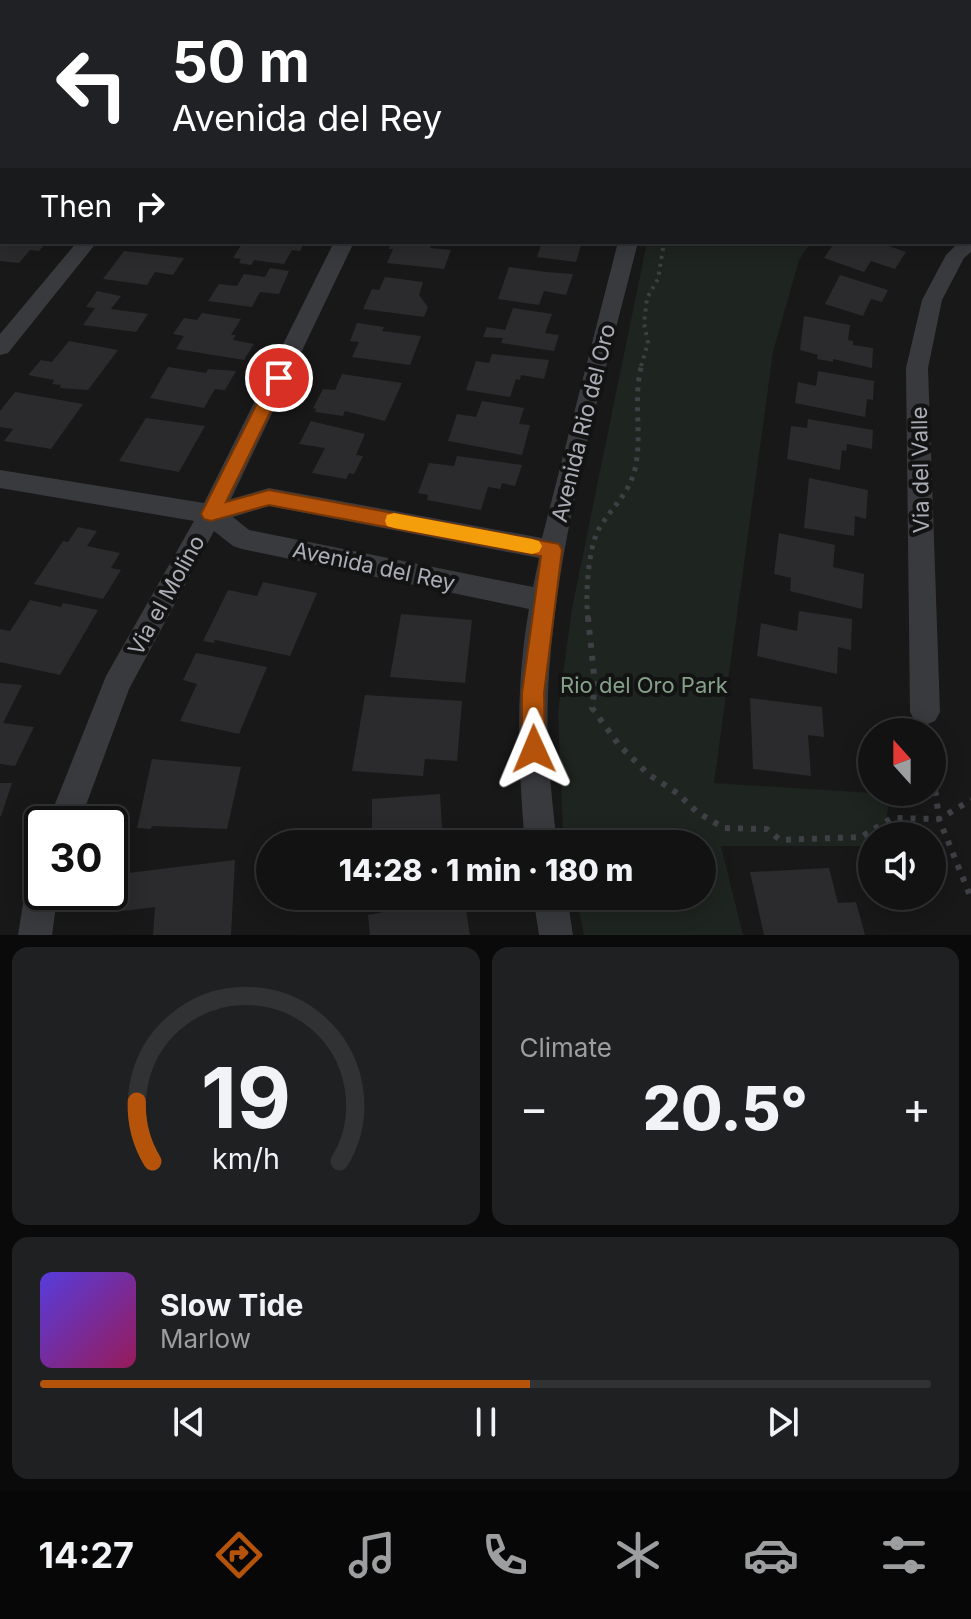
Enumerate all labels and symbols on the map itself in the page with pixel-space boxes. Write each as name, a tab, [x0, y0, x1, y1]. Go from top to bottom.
street label: Avenida Rio del Oro	[546, 321, 620, 525]
pin	[245, 344, 313, 412]
street label: Via del Valle	[906, 406, 934, 534]
street label: Via el Molino	[122, 530, 210, 660]
street label: Avenida del Rey	[291, 536, 457, 596]
park label: Rio del Oro Park	[560, 672, 728, 698]
position arrow	[492, 707, 576, 791]
north arrow	[858, 718, 946, 806]
speed limit sign: 30	[24, 806, 128, 910]

